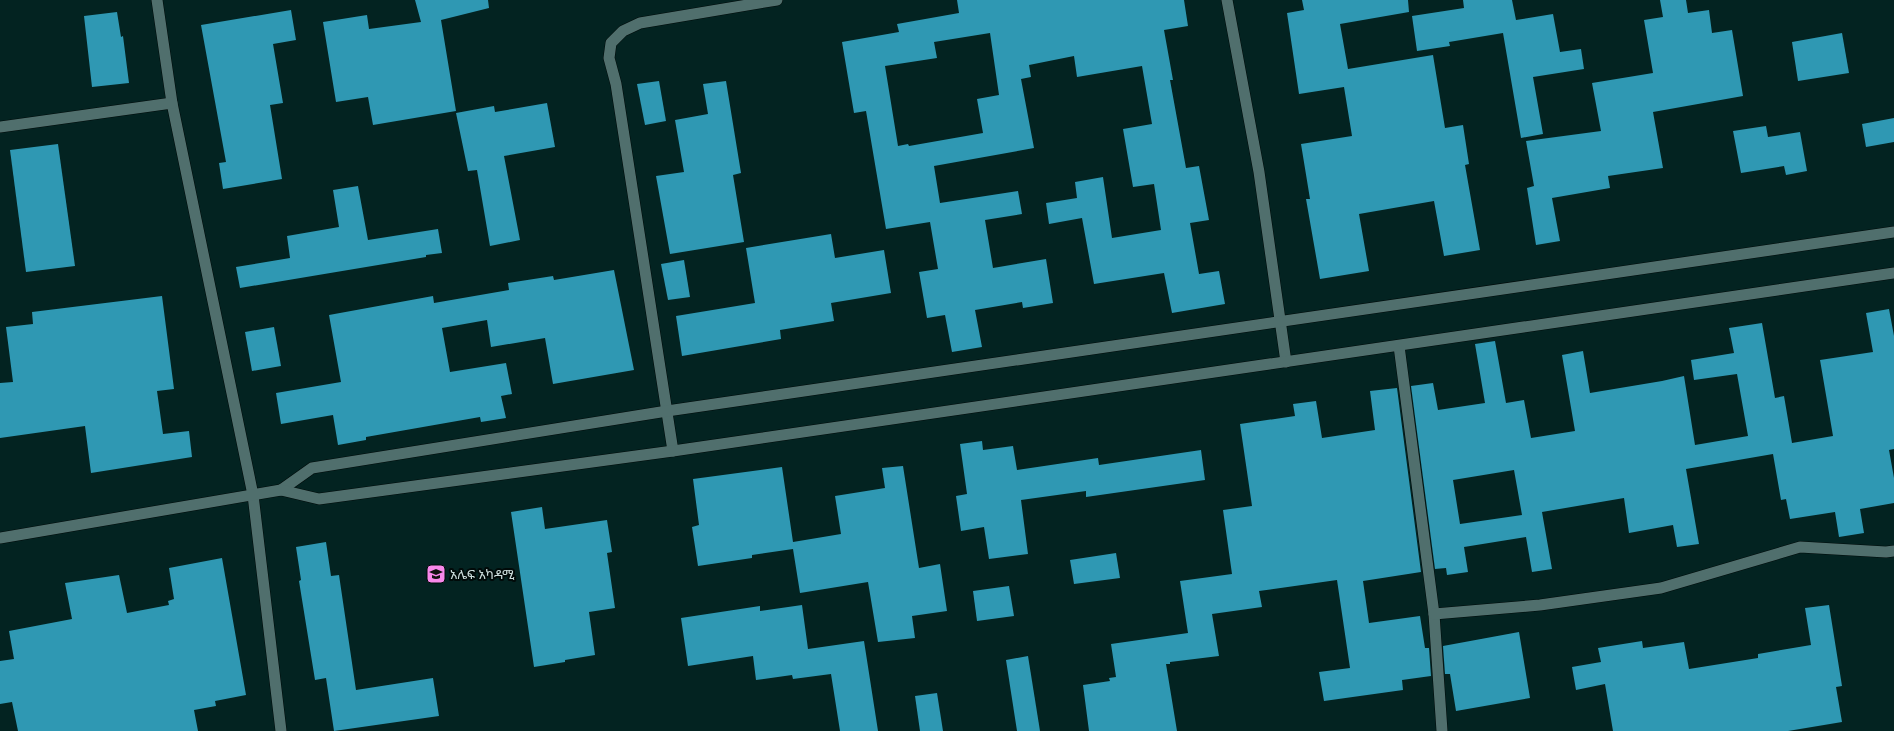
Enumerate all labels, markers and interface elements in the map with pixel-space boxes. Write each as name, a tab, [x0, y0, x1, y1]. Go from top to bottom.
school or university icon: አሌፍ አካዳሚ	[425, 563, 447, 585]
place label: አሌፍ አካዳሚ	[450, 566, 515, 583]

